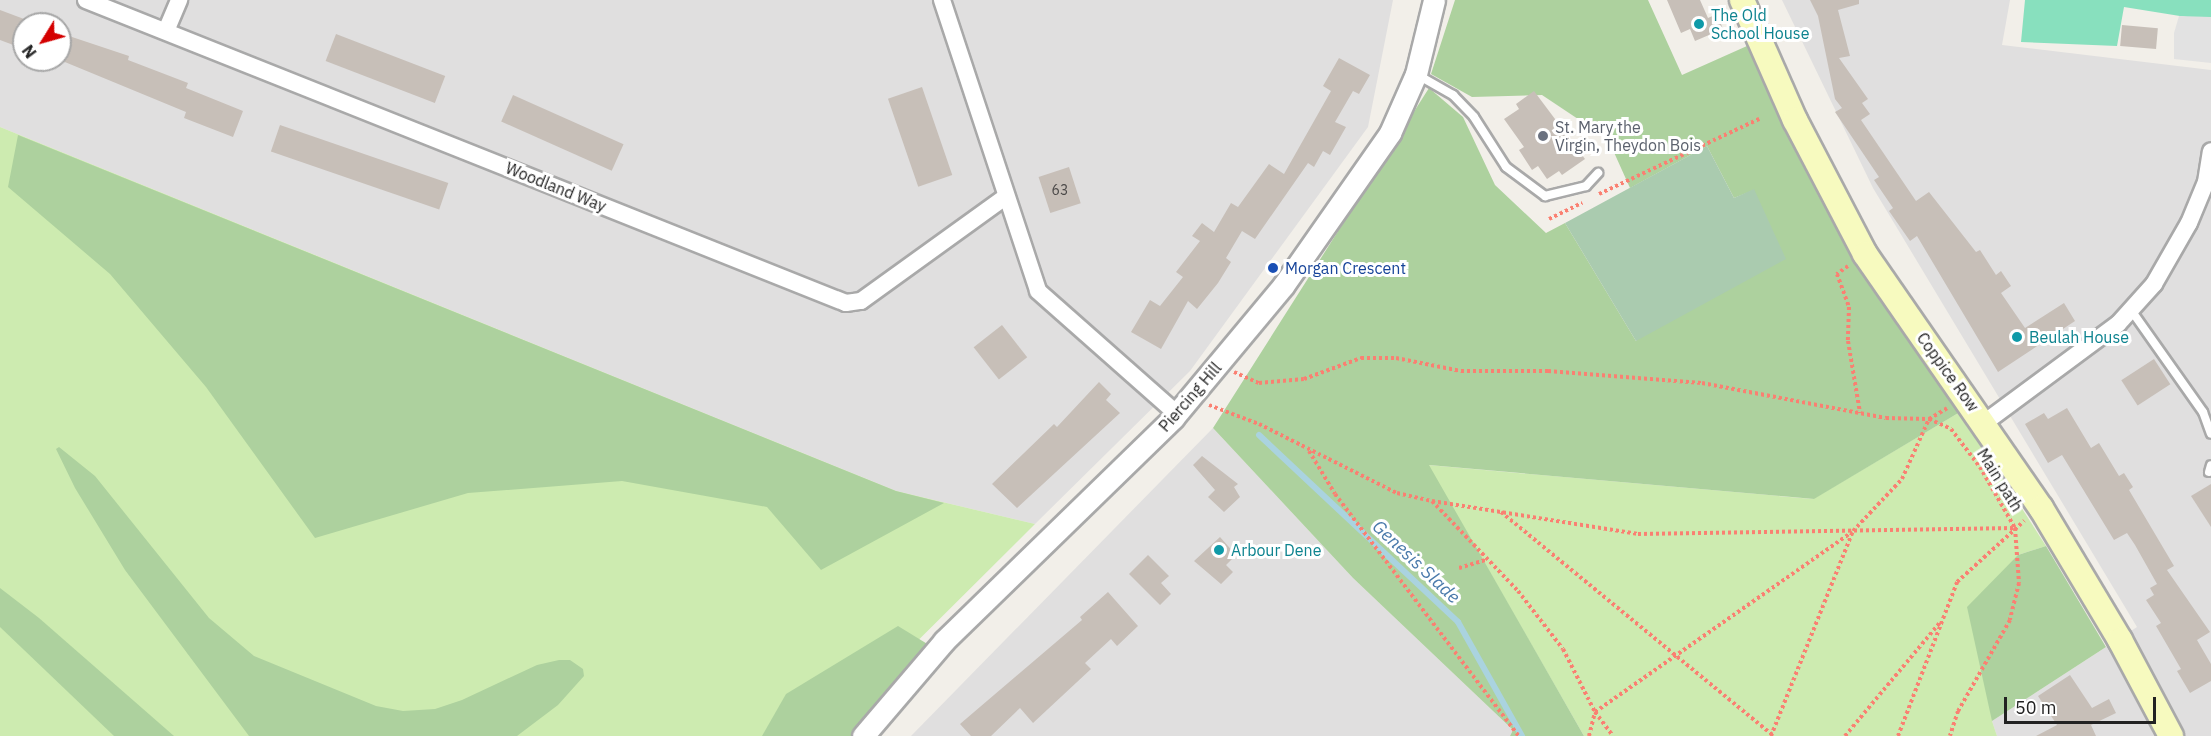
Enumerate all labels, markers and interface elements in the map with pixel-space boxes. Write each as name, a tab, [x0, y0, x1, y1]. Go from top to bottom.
place label: The Old School House	[1711, 5, 1809, 43]
north arrow	[12, 12, 72, 72]
marker: The Old School House	[1692, 17, 1706, 31]
text: N	[18, 41, 41, 62]
place label: St. Mary the Virgin, Theydon Bois	[1555, 117, 1701, 155]
marker: St. Mary the Virgin, Theydon Bois	[1536, 129, 1550, 143]
street label: Woodland Way	[503, 158, 609, 216]
house number: 63	[1052, 182, 1068, 198]
place label: Morgan Crescent	[1285, 258, 1406, 278]
marker: Morgan Crescent	[1266, 261, 1280, 275]
place label: Beulah House	[2029, 327, 2129, 347]
street label: Coppice Row	[1913, 329, 1983, 415]
marker: Beulah House	[2010, 330, 2024, 344]
street label: Piercing Hill	[1155, 358, 1225, 436]
street label: Main path	[1973, 445, 2027, 515]
water label: Genesis Slade	[1368, 516, 1464, 608]
place label: Arbour Dene	[1231, 540, 1321, 560]
marker: Arbour Dene	[1212, 543, 1226, 557]
scale bar	[2007, 685, 2158, 723]
text: 50 m	[2015, 696, 2057, 719]

